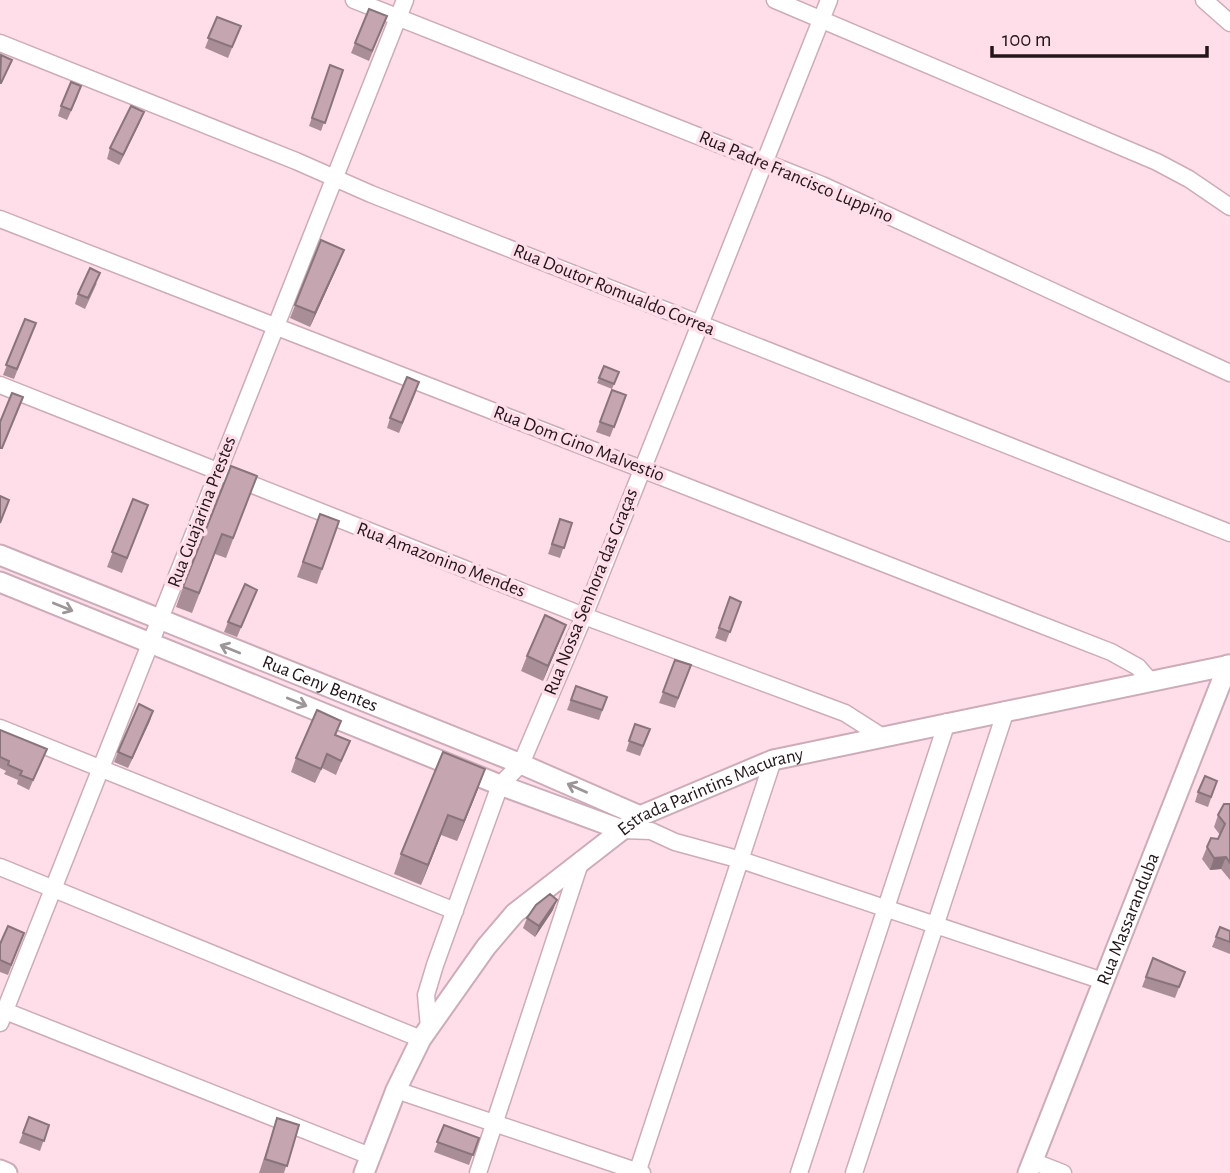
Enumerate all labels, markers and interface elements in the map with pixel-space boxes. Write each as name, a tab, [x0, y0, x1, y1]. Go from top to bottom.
scale bar	[992, 14, 1207, 58]
text: 100 m	[1002, 29, 1052, 50]
street label: Rua Padre Francisco Luppino	[696, 127, 896, 227]
street label: Rua Doutor Romualdo Correa	[511, 241, 718, 339]
street label: Rua Dom Gino Malvestio	[491, 403, 667, 485]
street label: Rua Guajarina Prestes	[164, 434, 240, 590]
street label: Rua Nossa Senhora das Graças	[541, 486, 641, 698]
street label: Rua Amazonino Mendes	[354, 519, 528, 601]
one-way arrow	[52, 602, 74, 615]
one-way arrow	[219, 642, 241, 655]
street label: Rua Geny Bentes	[260, 652, 381, 715]
one-way arrow	[286, 696, 307, 709]
street label: Estrada Parintins Macurany	[614, 744, 805, 839]
one-way arrow	[567, 781, 589, 794]
street label: Rua Massaranduba	[1093, 850, 1163, 988]

